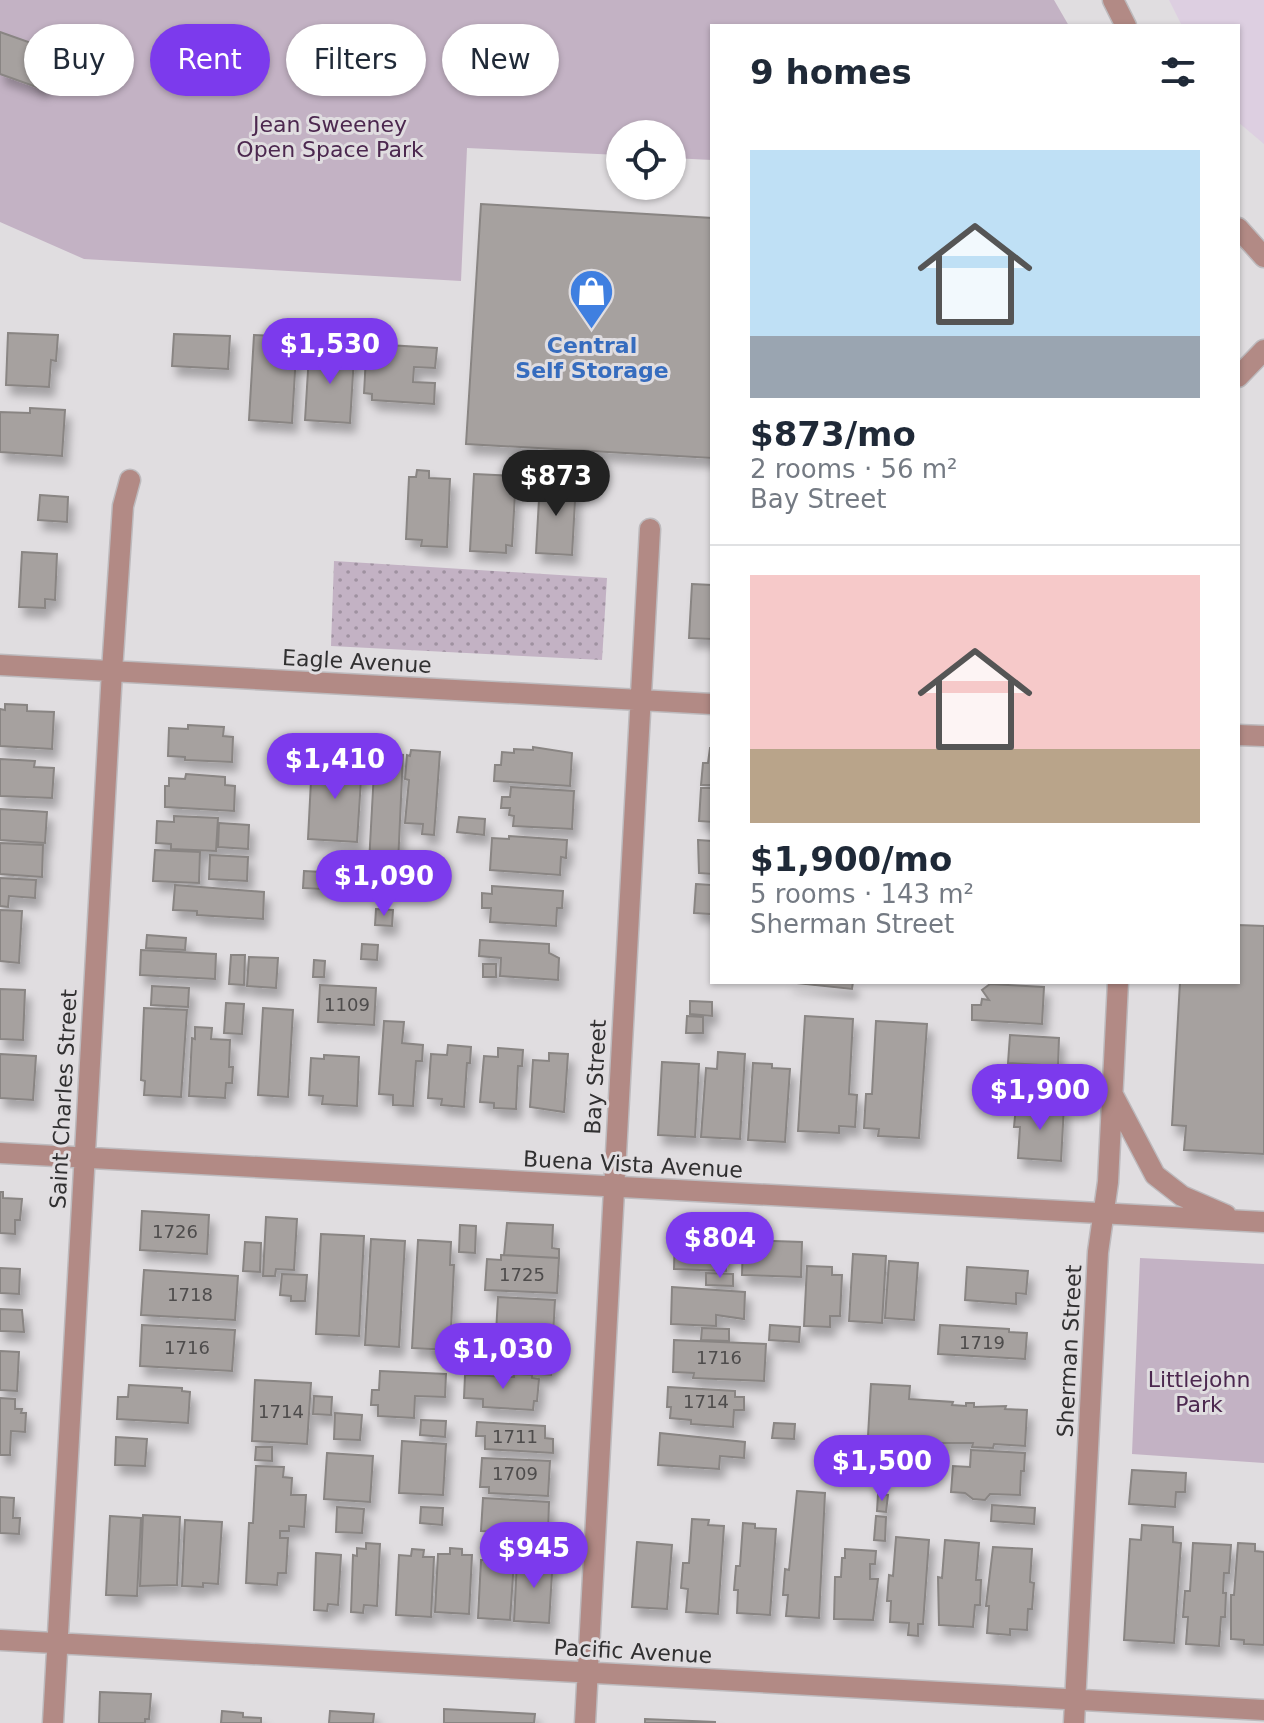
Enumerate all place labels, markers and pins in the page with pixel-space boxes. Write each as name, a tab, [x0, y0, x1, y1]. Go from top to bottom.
shop icon: Central Self Storage	[568, 268, 616, 331]
pin: $1,530	[265, 318, 395, 386]
place label: Central Self Storage	[515, 333, 669, 383]
pin: $873	[509, 450, 603, 518]
pin: $1,410	[270, 733, 400, 801]
pin: $1,090	[319, 850, 449, 918]
pin: $1,900	[975, 1064, 1105, 1132]
pin: $804	[673, 1212, 767, 1280]
pin: $1,030	[438, 1323, 568, 1391]
pin: $1,500	[817, 1435, 947, 1503]
pin: $945	[487, 1522, 581, 1590]

